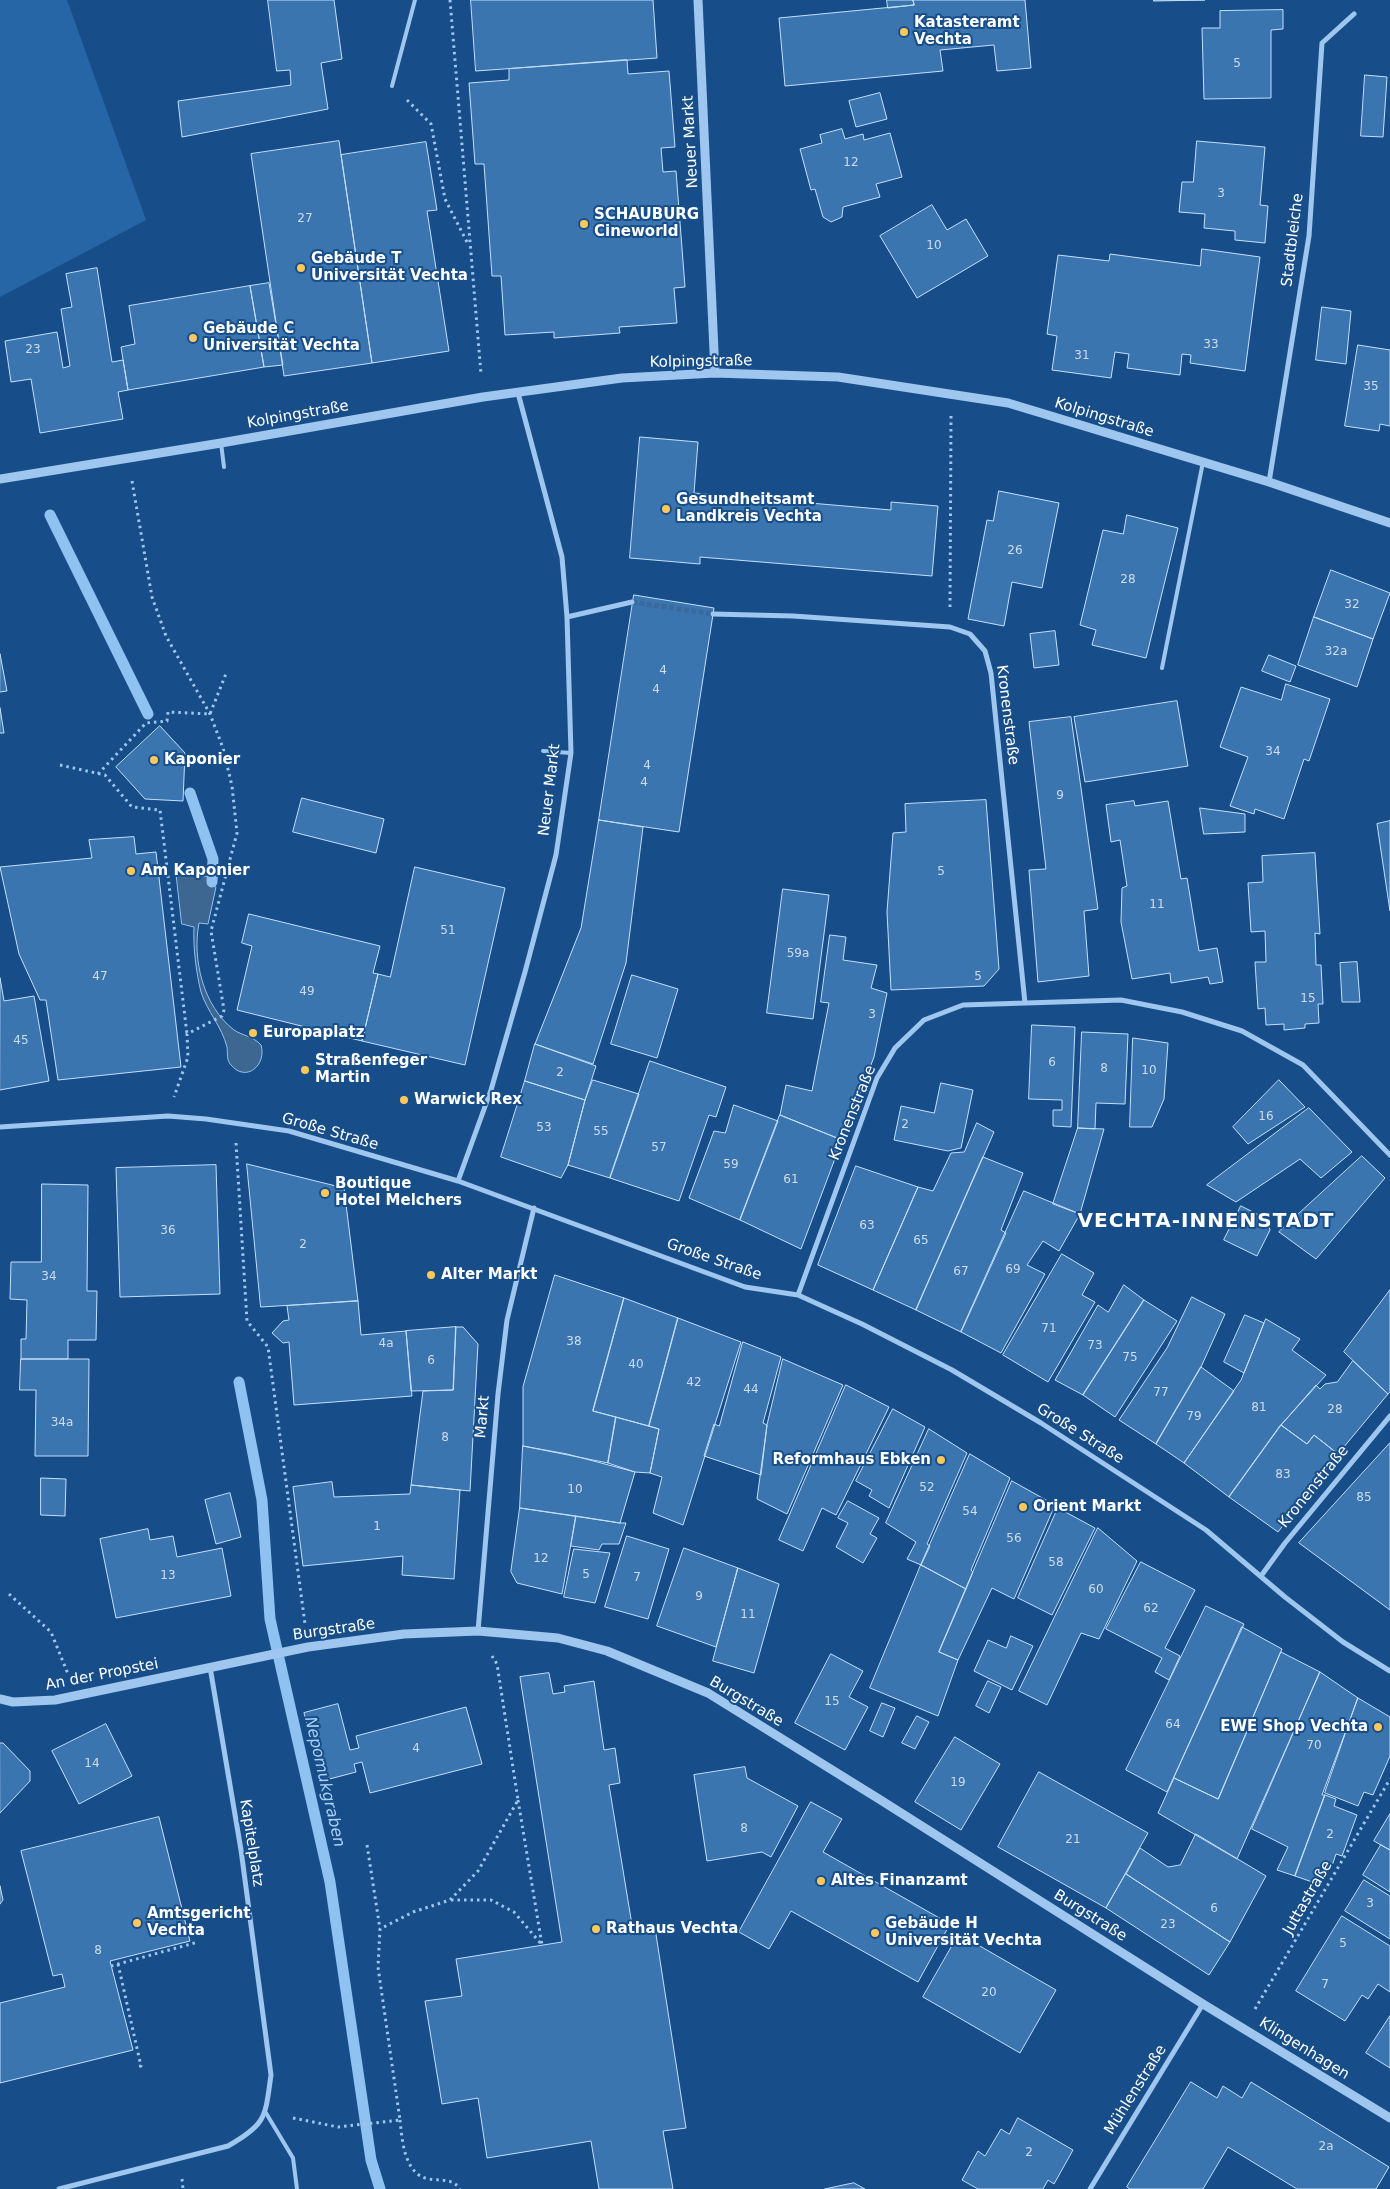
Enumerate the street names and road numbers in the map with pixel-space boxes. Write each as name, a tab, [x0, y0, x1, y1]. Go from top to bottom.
street label: Neuer Markt	[680, 95, 702, 189]
street label: Stadtbleiche	[1278, 192, 1308, 288]
street label: Kolpingstraße	[649, 352, 753, 372]
street label: Kolpingstraße	[1052, 394, 1156, 442]
street label: Kolpingstraße	[246, 397, 350, 433]
street label: Kronenstraße	[992, 664, 1022, 766]
street label: Neuer Markt	[535, 743, 565, 837]
street label: Kronenstraße	[826, 1063, 880, 1163]
street label: Große Straße	[280, 1110, 380, 1154]
street label: Große Straße	[664, 1235, 764, 1285]
street label: Markt	[472, 1395, 494, 1439]
street label: Große Straße	[1033, 1400, 1127, 1468]
street label: Kronenstraße	[1275, 1442, 1353, 1532]
street label: Burgstraße	[292, 1615, 376, 1645]
street label: An der Propstei	[44, 1655, 160, 1695]
street label: Burgstraße	[706, 1673, 786, 1731]
street label: Kapitelplatz	[235, 1798, 267, 1888]
street label: Juttastraße	[1280, 1858, 1336, 1938]
street label: Burgstraße	[1050, 1886, 1130, 1946]
street label: Klingenhagen	[1256, 2014, 1352, 2084]
street label: Mühlenstraße	[1101, 2042, 1171, 2138]

